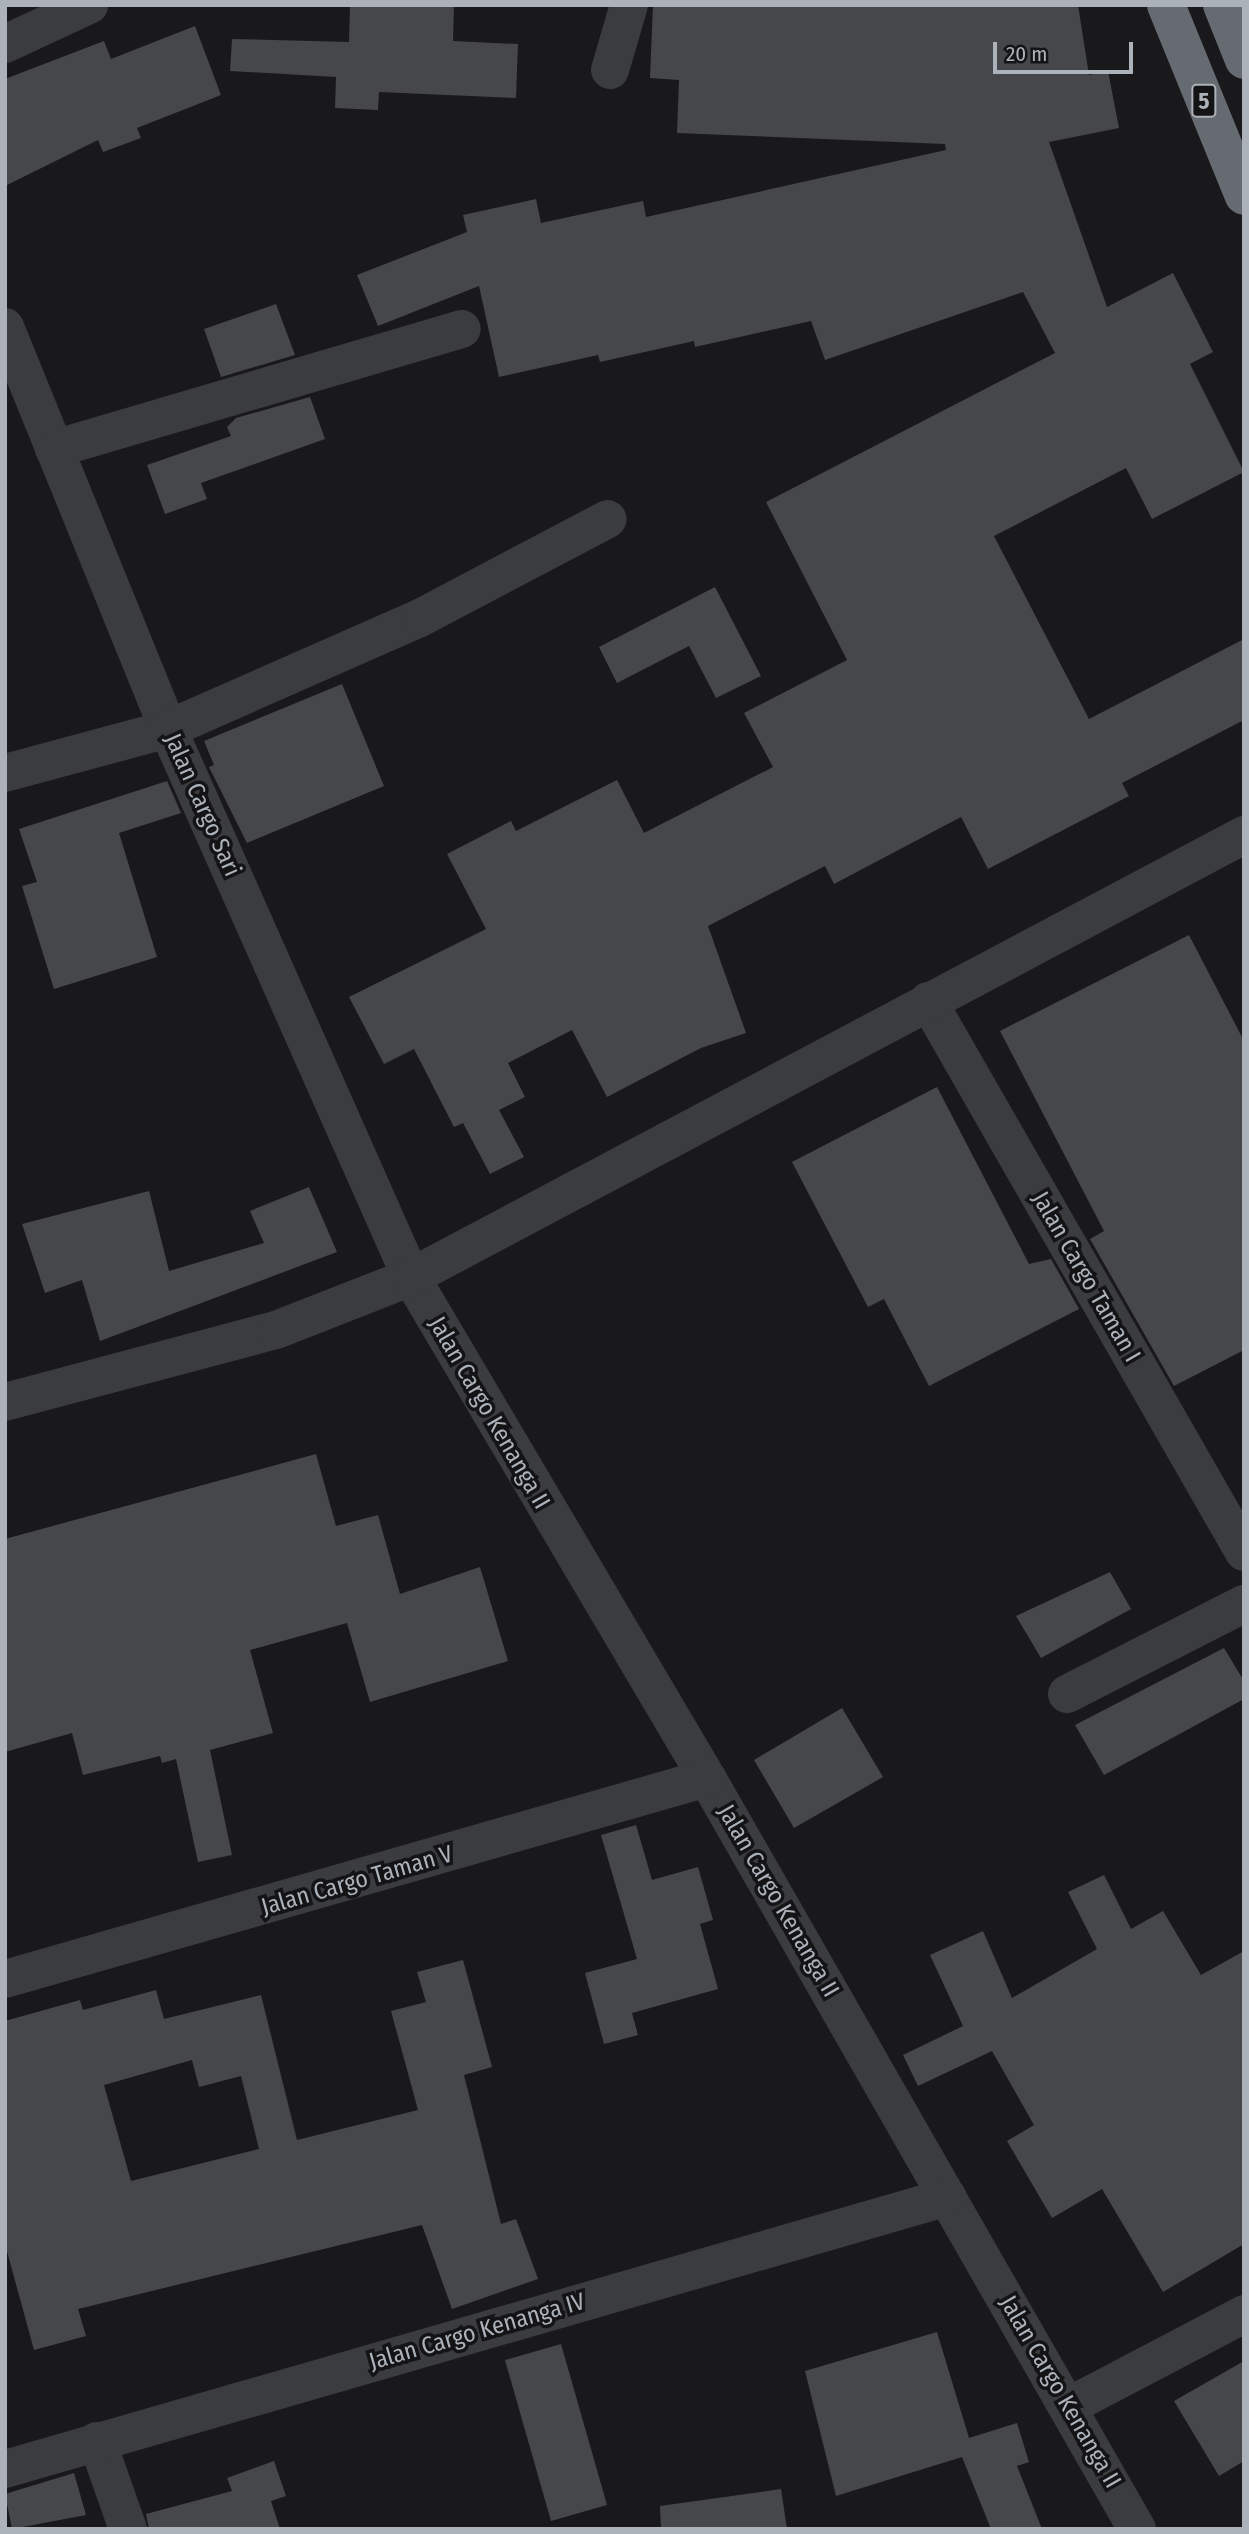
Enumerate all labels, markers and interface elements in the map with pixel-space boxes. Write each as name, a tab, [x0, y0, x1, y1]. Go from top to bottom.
scale bar	[997, 28, 1137, 72]
text: 20 m	[1006, 41, 1047, 67]
road number: 5	[1190, 82, 1218, 120]
street label: Jalan Cargo Sari	[158, 729, 246, 881]
street label: Jalan Cargo Taman I	[1026, 1187, 1146, 1367]
street label: Jalan Cargo Kenanga II	[422, 1312, 556, 1514]
street label: Jalan Cargo Kenanga II	[711, 1800, 845, 2002]
street label: Jalan Cargo Taman V	[258, 1840, 456, 1922]
street label: Jalan Cargo Kenanga IV	[366, 2287, 588, 2377]
street label: Jalan Cargo Kenanga II	[993, 2291, 1127, 2493]

